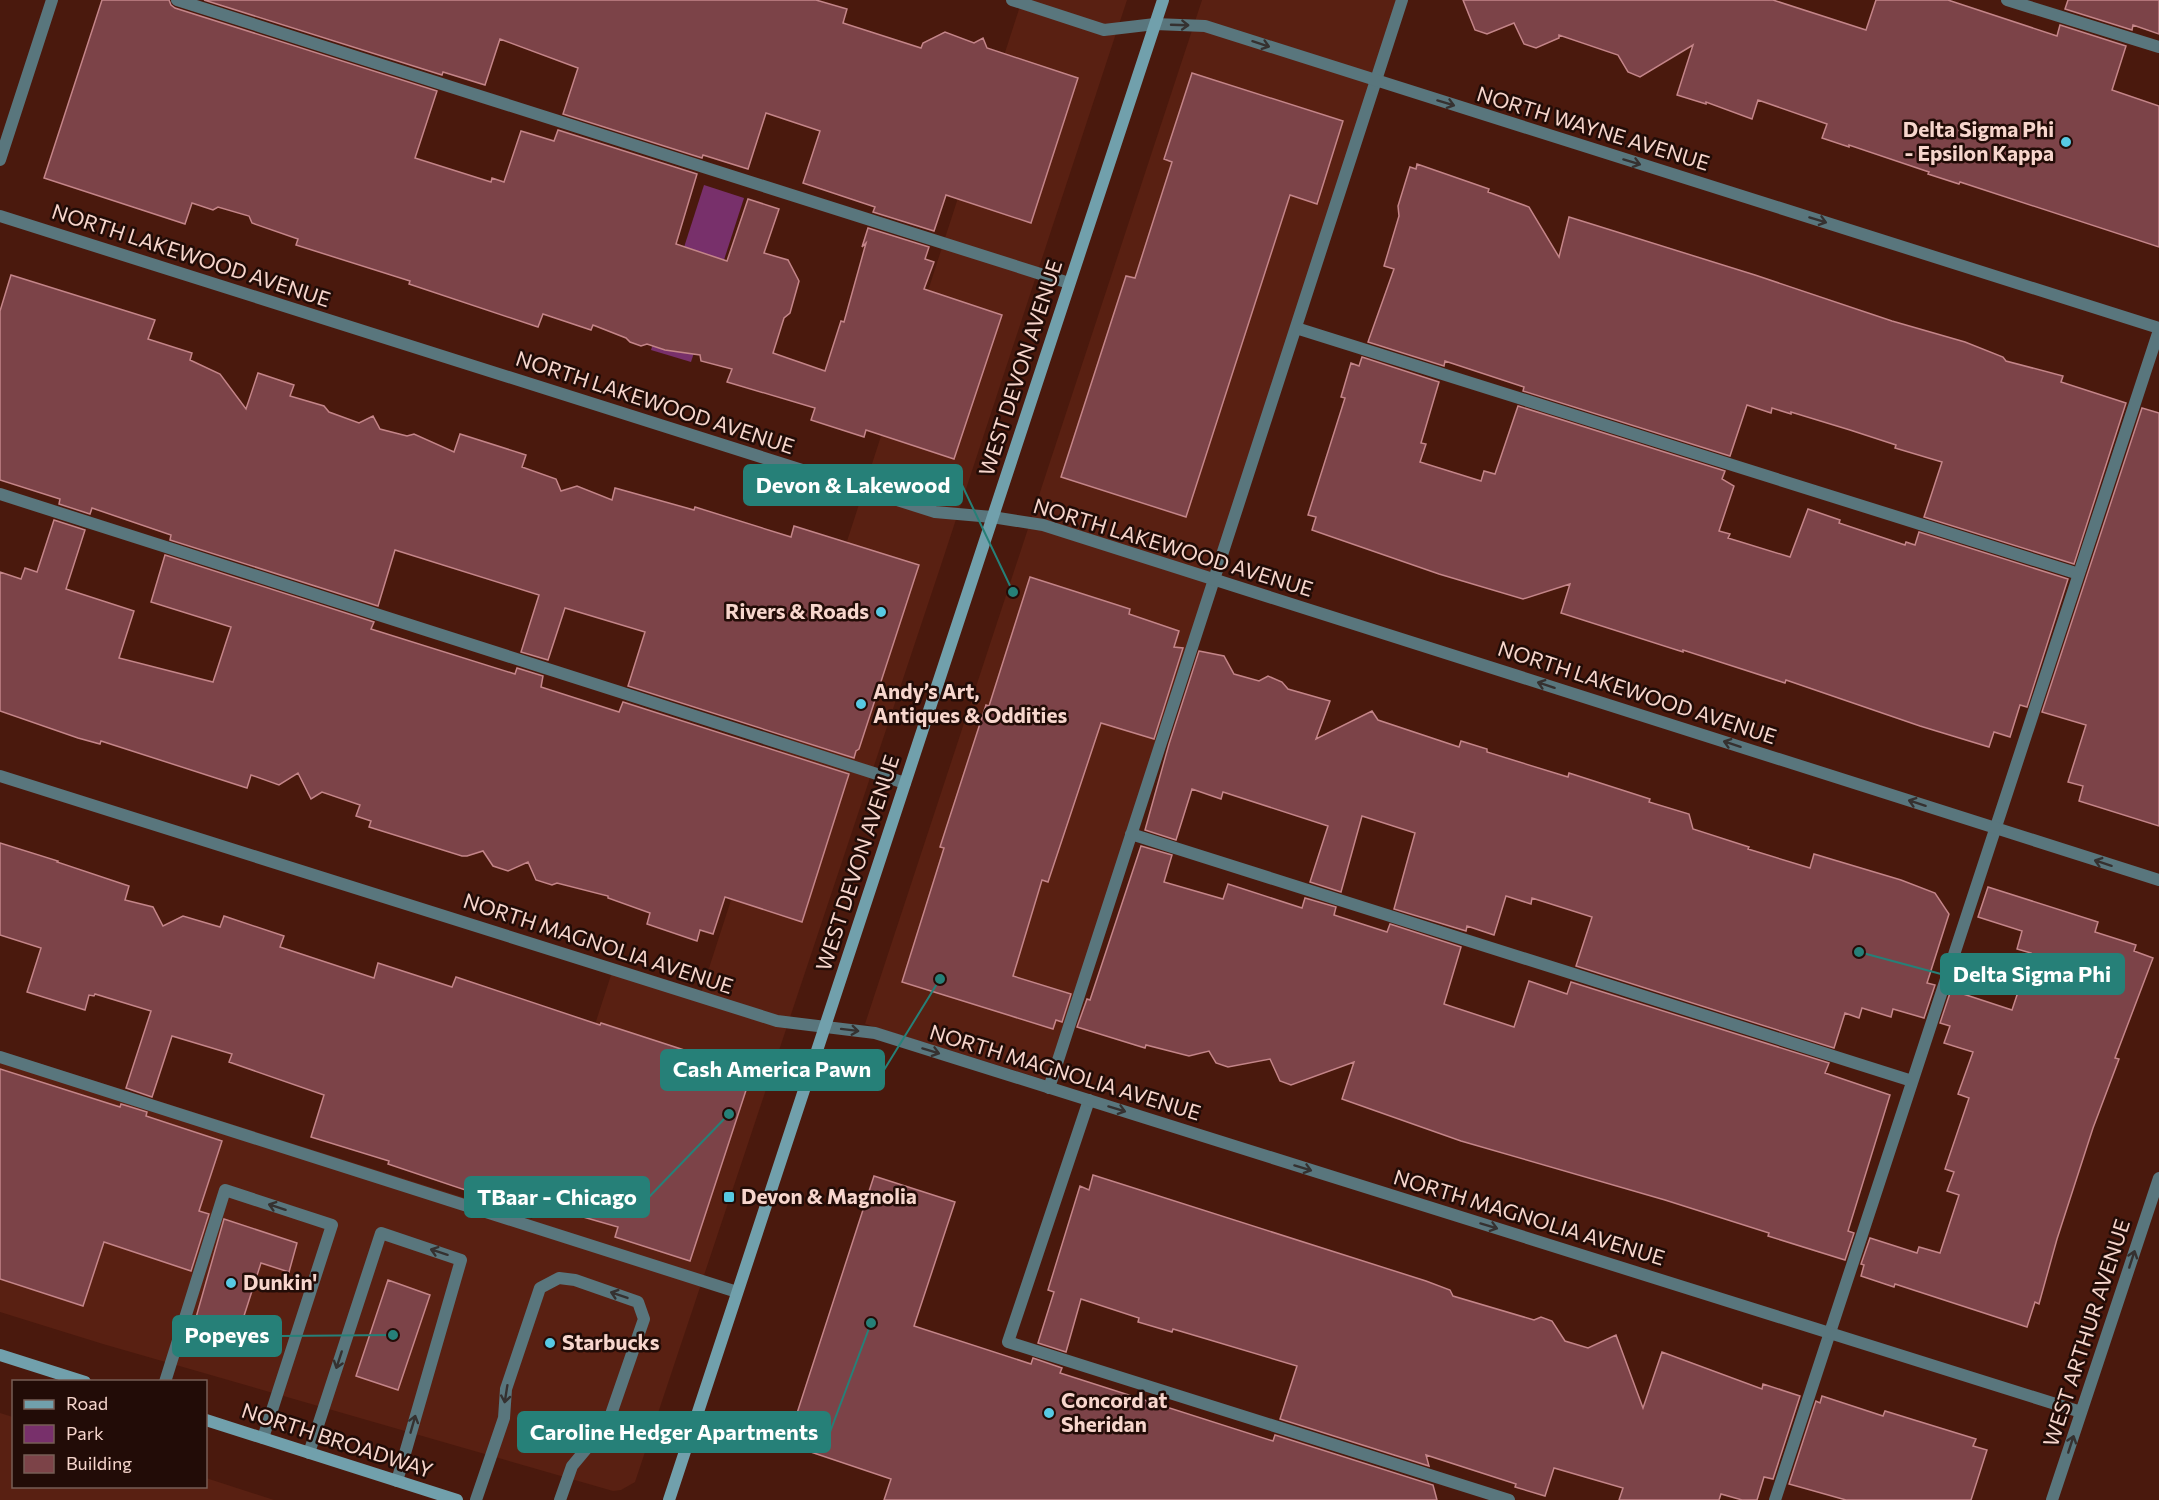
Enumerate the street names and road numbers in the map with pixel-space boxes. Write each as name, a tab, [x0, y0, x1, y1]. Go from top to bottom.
street label: NORTH WAYNE AVENUE	[1474, 80, 1713, 175]
street label: NORTH LAKEWOOD AVENUE	[49, 198, 334, 311]
street label: WEST DEVON AVENUE	[973, 256, 1066, 479]
street label: NORTH LAKEWOOD AVENUE	[513, 345, 798, 458]
street label: NORTH LAKEWOOD AVENUE	[1031, 492, 1316, 601]
street label: NORTH LAKEWOOD AVENUE	[1495, 635, 1780, 748]
street label: WEST DEVON AVENUE	[810, 751, 903, 974]
street label: NORTH MAGNOLIA AVENUE	[460, 887, 736, 998]
street label: NORTH MAGNOLIA AVENUE	[927, 1018, 1204, 1125]
street label: NORTH MAGNOLIA AVENUE	[1391, 1163, 1668, 1270]
street label: WEST ARTHUR AVENUE	[2037, 1216, 2134, 1449]
street label: NORTH BROADWAY	[239, 1397, 436, 1482]

